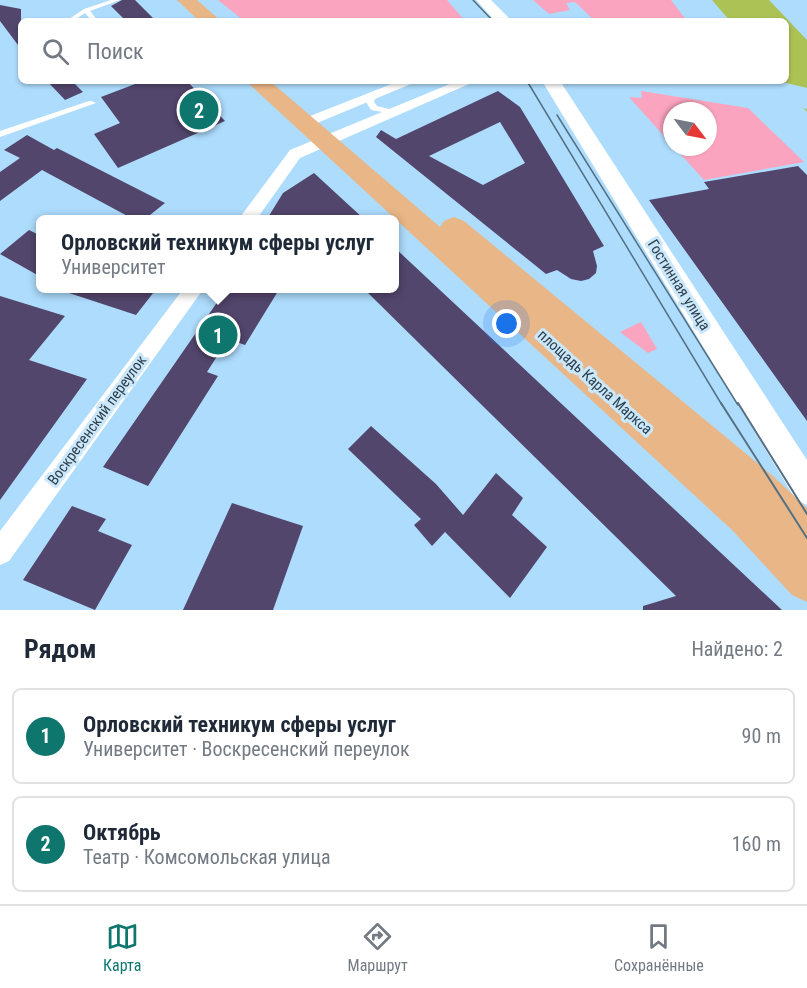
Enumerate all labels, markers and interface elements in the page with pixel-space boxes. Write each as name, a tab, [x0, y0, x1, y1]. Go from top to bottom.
search box	[18, 18, 789, 84]
icon: search	[39, 35, 72, 68]
text: Поиск	[87, 39, 144, 64]
pin: 2	[180, 88, 218, 132]
north arrow	[663, 102, 717, 156]
popup	[36, 215, 399, 293]
text: Орловский техникум сферы услуг	[61, 230, 374, 255]
street label: Гостинная улица	[644, 236, 714, 334]
text: Университет	[61, 255, 166, 279]
your location	[492, 309, 521, 338]
pin: 1	[198, 312, 238, 358]
street label: площадь Карла Маркса	[534, 326, 656, 438]
street label: Воскресенский переулок	[44, 352, 150, 488]
text: Рядом	[24, 634, 96, 664]
text: Найдено: 2	[691, 637, 783, 661]
text: Орловский техникум сферы услуг	[83, 712, 396, 737]
text: 1	[40, 724, 51, 748]
text: 90 m	[742, 724, 781, 748]
text: Университет · Воскресенский переулок	[83, 737, 410, 761]
text: Октябрь	[83, 820, 161, 845]
text: 2	[40, 832, 51, 856]
text: 160 m	[732, 832, 781, 856]
text: Театр · Комсомольская улица	[83, 845, 330, 869]
tab: Карта	[103, 920, 141, 975]
tab: Маршрут	[348, 920, 408, 975]
tab: Сохранённые	[614, 920, 704, 975]

